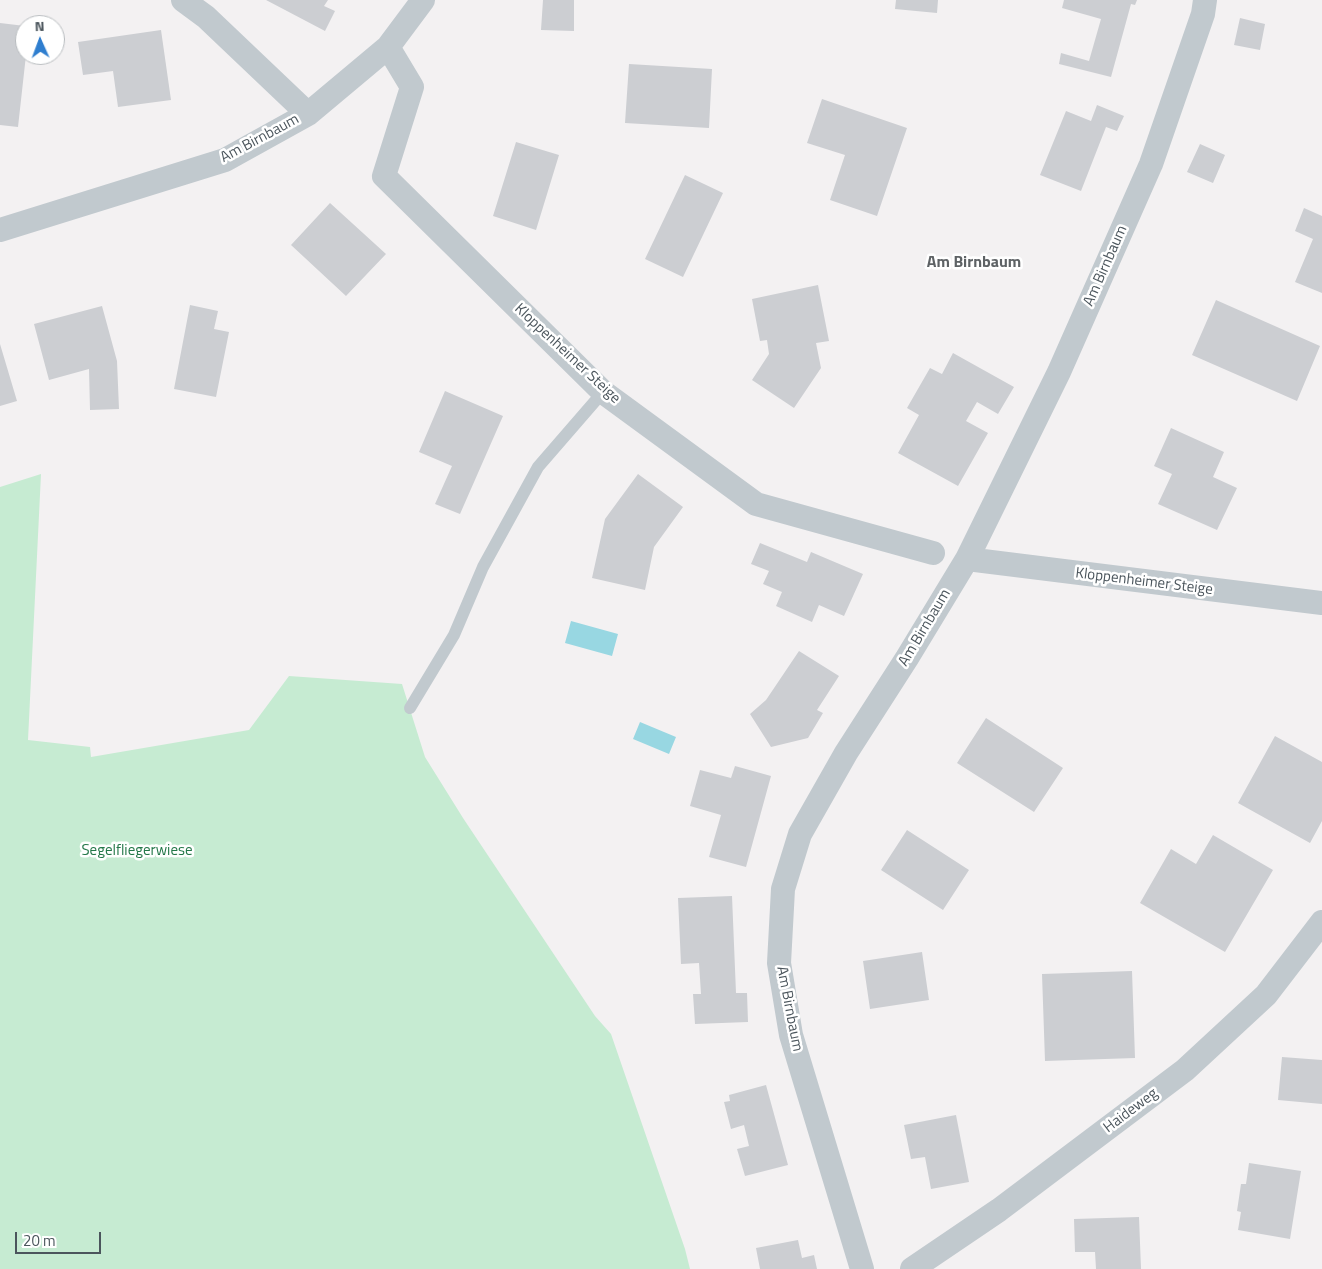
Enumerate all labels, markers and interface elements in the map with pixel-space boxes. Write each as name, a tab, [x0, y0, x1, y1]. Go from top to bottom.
north arrow	[15, 15, 65, 65]
text: N	[34, 15, 45, 36]
street label: Am Birnbaum	[218, 111, 302, 167]
street label: Am Birnbaum	[1080, 223, 1132, 309]
district label: Am Birnbaum	[927, 253, 1021, 273]
street label: Kloppenheimer Steige	[510, 300, 624, 408]
street label: Kloppenheimer Steige	[1074, 565, 1214, 599]
street label: Am Birnbaum	[895, 586, 955, 670]
park label: Segelfliegerwiese	[81, 842, 193, 860]
street label: Am Birnbaum	[772, 965, 806, 1053]
street label: Haideweg	[1100, 1085, 1162, 1137]
scale bar	[18, 1222, 104, 1254]
text: 20 m	[23, 1229, 56, 1252]

